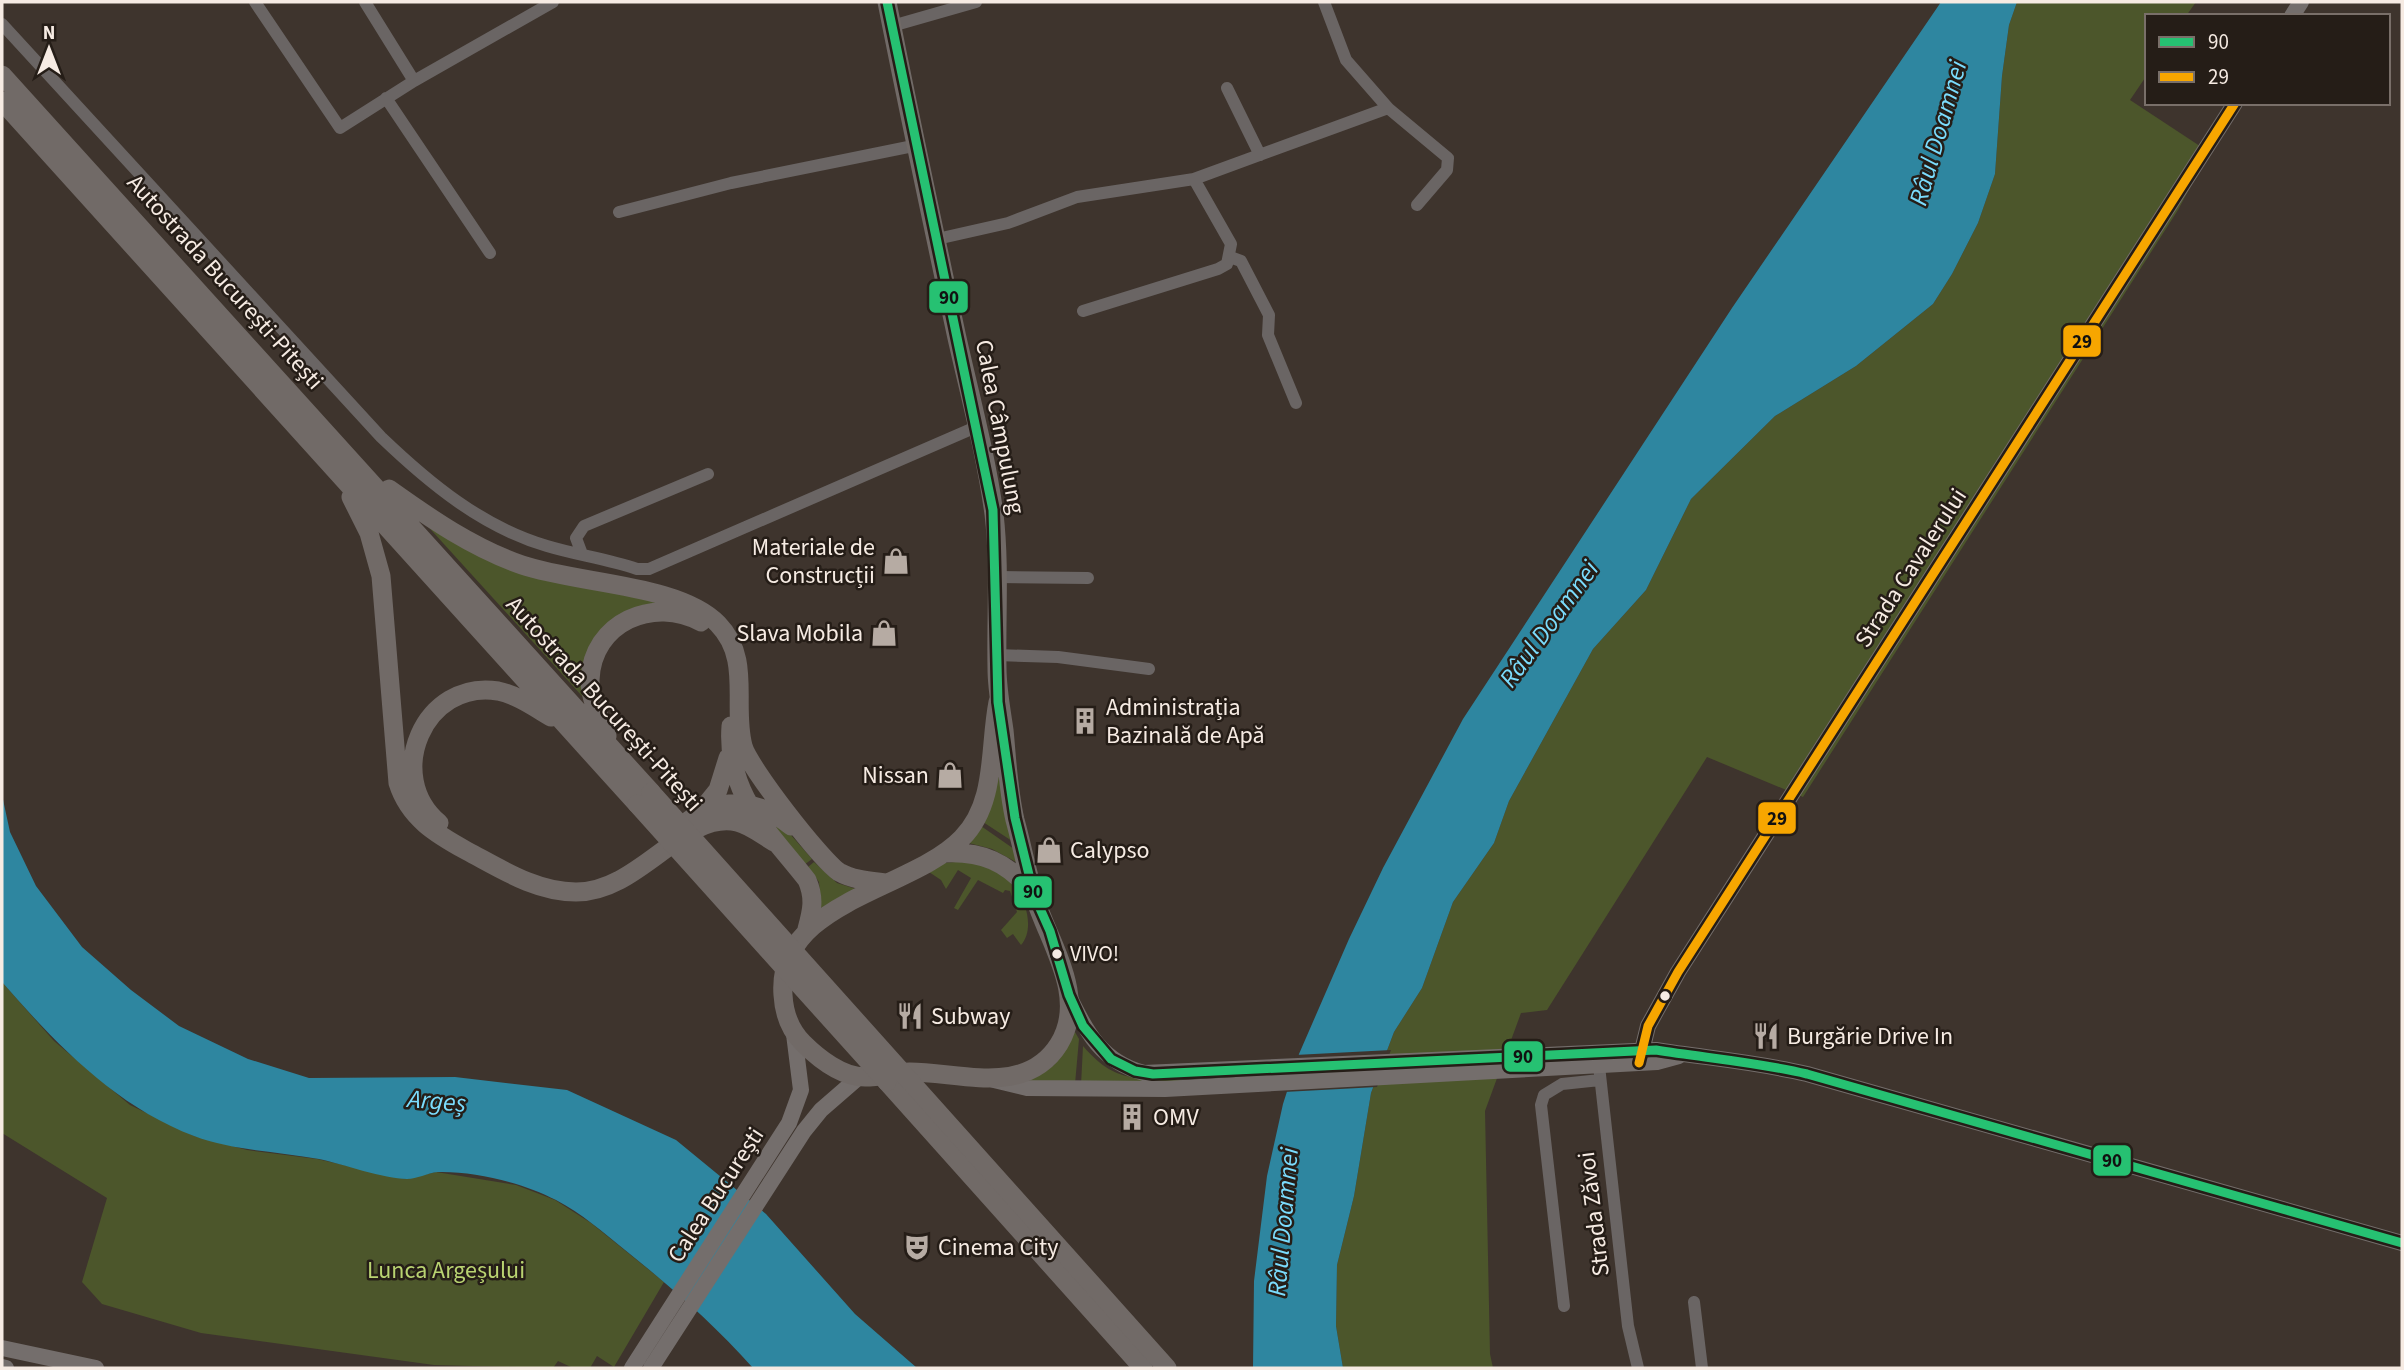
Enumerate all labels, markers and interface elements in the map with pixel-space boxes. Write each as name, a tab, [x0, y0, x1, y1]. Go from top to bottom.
north arrow	[14, 14, 84, 84]
legend	[2145, 14, 2390, 105]
text: N	[43, 20, 55, 47]
text: 90	[2208, 27, 2229, 57]
water label: Râul Doamnei	[1900, 55, 1977, 210]
text: 29	[2208, 62, 2229, 92]
street label: Autostrada București-Pitești	[119, 166, 331, 398]
line badge: 90	[928, 280, 969, 314]
text: 90	[939, 285, 959, 312]
line badge: 29	[2062, 324, 2102, 358]
text: 29	[2072, 329, 2092, 356]
street label: Calea Câmpulung	[966, 337, 1034, 517]
street label: Strada Cavalerului	[1846, 482, 1976, 654]
place label: Materiale de Construcții	[752, 530, 875, 593]
shop icon: Materiale de Construcții	[881, 546, 911, 576]
water label: Râul Doamnei	[1490, 552, 1608, 695]
street label: Autostrada București-Pitești	[498, 588, 710, 820]
place label: Slava Mobila	[736, 616, 863, 651]
shop icon: Slava Mobila	[869, 618, 899, 648]
place label: Administrația Bazinală de Apă	[1106, 690, 1265, 753]
building icon: Administrația Bazinală de Apă	[1070, 706, 1100, 736]
place label: Nissan	[862, 758, 929, 793]
shop icon: Nissan	[935, 760, 965, 790]
line badge: 29	[1757, 801, 1797, 835]
text: 29	[1767, 806, 1787, 833]
place label: Calypso	[1070, 833, 1149, 868]
shop icon: Calypso	[1034, 835, 1064, 865]
line badge: 90	[1013, 875, 1053, 909]
text: 90	[1023, 879, 1043, 906]
place label: VIVO!	[1070, 938, 1119, 970]
marker: VIVO!	[1050, 947, 1064, 961]
unlabelled marker	[1658, 989, 1672, 1003]
place label: Subway	[931, 999, 1010, 1034]
restaurant icon: Subway	[895, 1001, 925, 1031]
place label: Burgărie Drive In	[1787, 1019, 1953, 1054]
restaurant icon: Burgărie Drive In	[1751, 1021, 1781, 1051]
line badge: 90	[1503, 1040, 1544, 1073]
text: 90	[1513, 1044, 1533, 1071]
water label: Argeș	[404, 1080, 468, 1122]
place label: OMV	[1153, 1100, 1199, 1135]
building icon: OMV	[1117, 1102, 1147, 1132]
street label: Calea București	[659, 1120, 773, 1270]
line badge: 90	[2092, 1144, 2132, 1177]
water label: Râul Doamnei	[1258, 1145, 1308, 1298]
text: 90	[2102, 1148, 2122, 1175]
street label: Strada Zăvoi	[1569, 1150, 1619, 1278]
place label: Cinema City	[938, 1230, 1058, 1265]
theatre icon: Cinema City	[902, 1232, 932, 1262]
park label: Lunca Argeșului	[367, 1253, 525, 1288]

